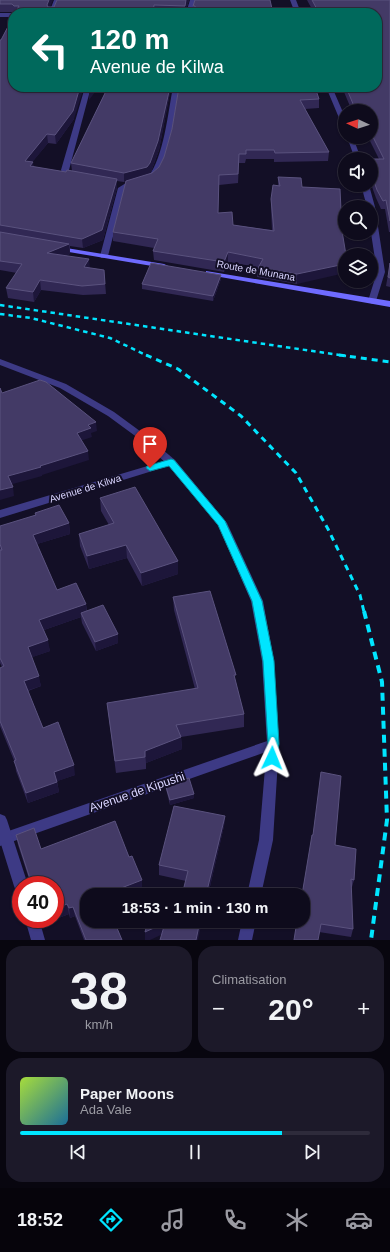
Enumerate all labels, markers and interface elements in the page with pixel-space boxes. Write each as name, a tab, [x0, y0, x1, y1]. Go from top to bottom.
icon: left	[24, 24, 76, 76]
text: 120 m	[90, 24, 169, 55]
text: Avenue de Kilwa	[90, 57, 224, 77]
north arrow	[338, 104, 378, 144]
map controls	[338, 104, 378, 288]
button: sound	[338, 152, 378, 192]
button: search	[338, 200, 378, 240]
button: layers	[338, 248, 378, 288]
street label: Route de Munana	[216, 258, 296, 283]
pin	[133, 427, 167, 468]
icon: arrive	[139, 433, 161, 455]
street label: Avenue de Kilwa	[48, 472, 123, 505]
position arrow	[251, 737, 293, 779]
street label: Avenue de Kipushi	[88, 769, 186, 815]
speed limit sign: 40	[12, 876, 64, 928]
text: 18:53 · 1 min · 130 m	[122, 899, 268, 916]
text: 38	[70, 962, 128, 1020]
text: Climatisation	[212, 972, 286, 987]
text: 20°	[268, 993, 314, 1026]
text: −	[212, 996, 225, 1021]
text: +	[357, 996, 370, 1021]
text: km/h	[85, 1017, 113, 1032]
text: Paper Moons	[80, 1085, 174, 1102]
text: Ada Vale	[80, 1102, 132, 1117]
icon: previous	[67, 1141, 89, 1163]
icon: pause	[184, 1141, 206, 1163]
icon: next	[301, 1141, 323, 1163]
icon: directions	[97, 1206, 125, 1234]
icon: music	[159, 1206, 187, 1234]
icon: phone	[221, 1206, 249, 1234]
icon: climate	[283, 1206, 311, 1234]
icon: car	[345, 1206, 373, 1234]
text: 18:52	[17, 1210, 63, 1230]

